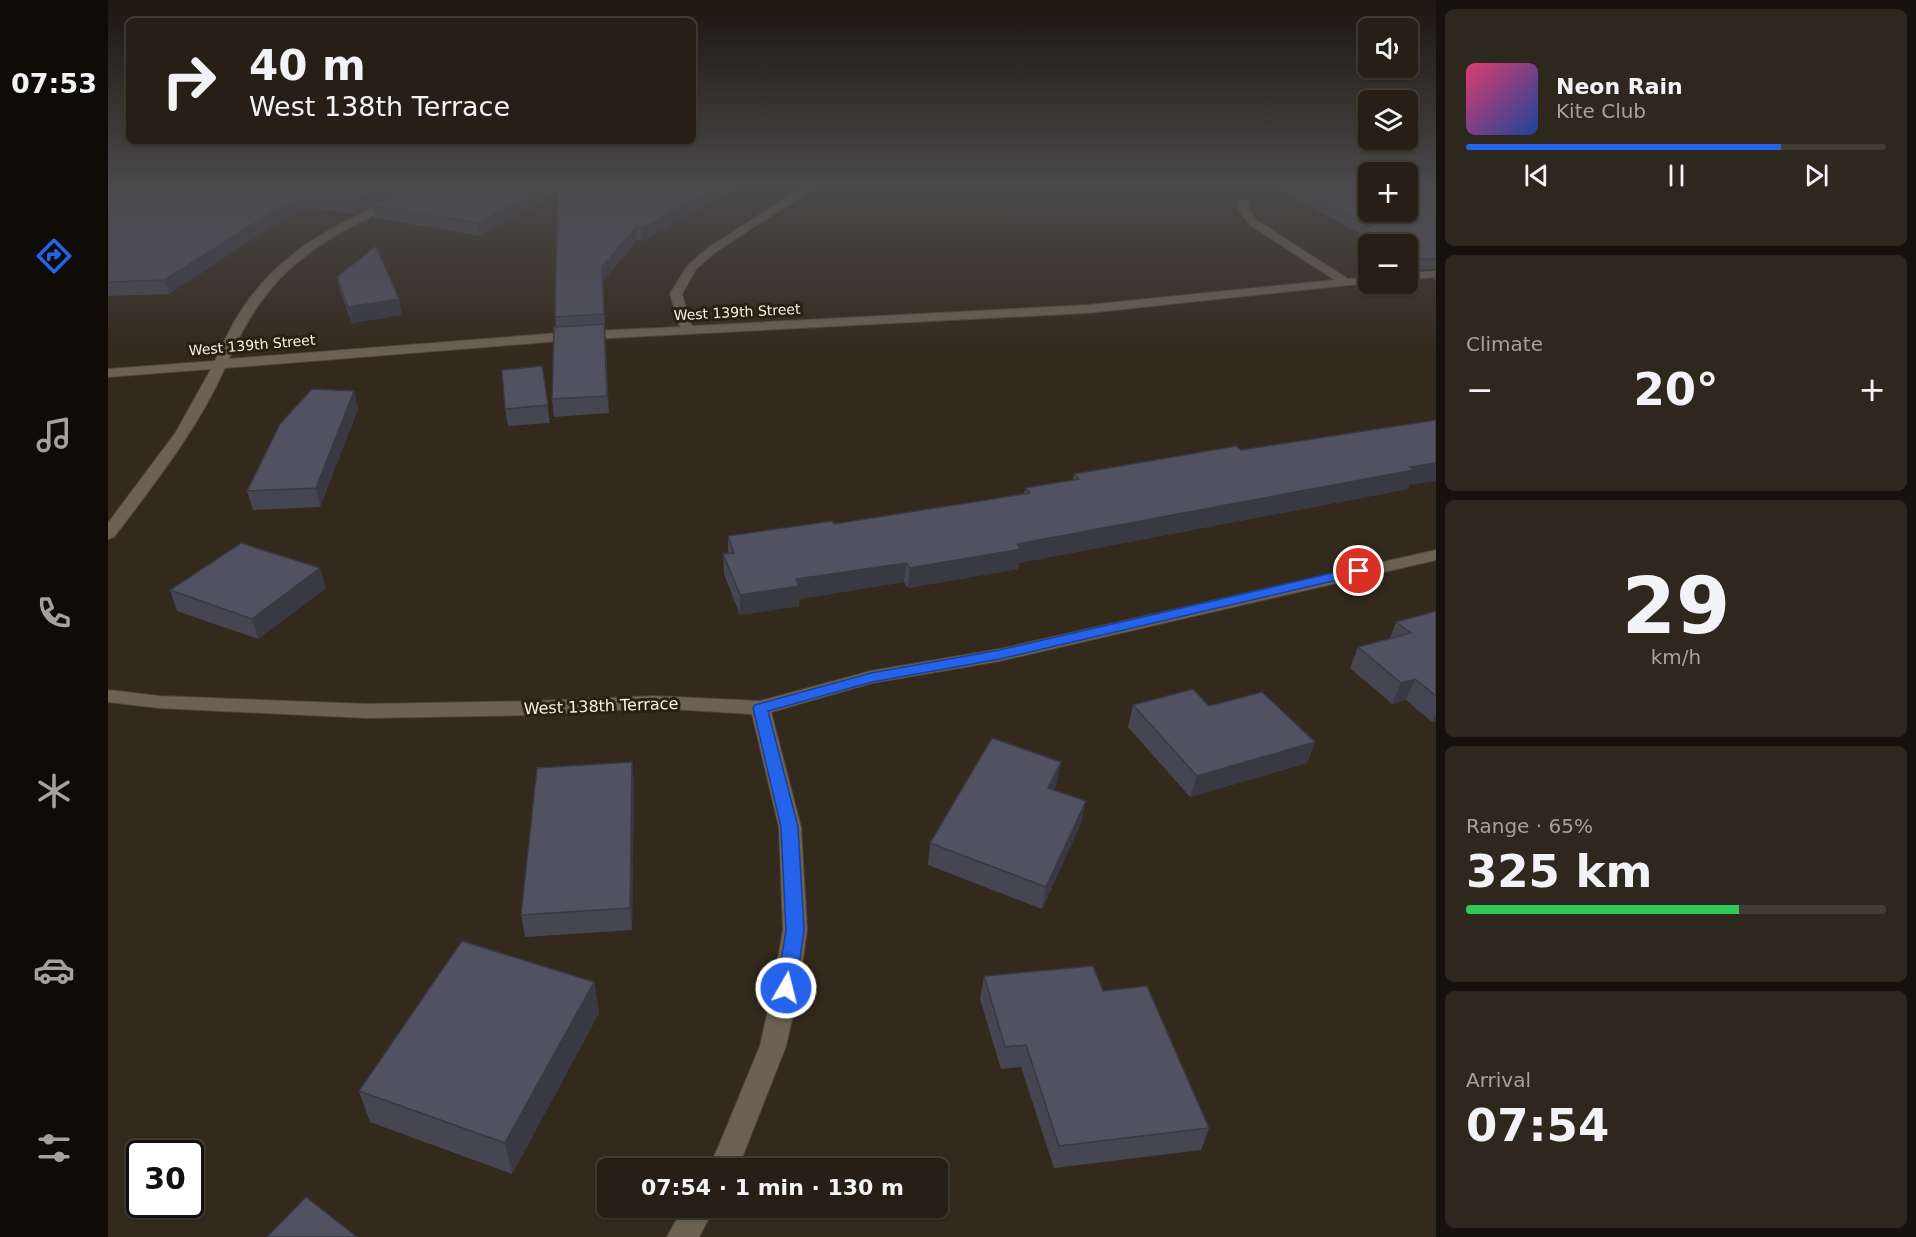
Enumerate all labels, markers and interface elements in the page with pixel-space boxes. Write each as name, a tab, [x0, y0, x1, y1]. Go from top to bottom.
map controls	[1358, 18, 1418, 294]
button: sound	[1358, 18, 1418, 78]
text: 40 m	[249, 41, 366, 90]
icon: right	[150, 42, 228, 120]
text: 07:53	[11, 68, 97, 99]
text: Neon Rain	[1556, 74, 1683, 99]
button: layers	[1358, 90, 1418, 150]
text: West 138th Terrace	[249, 91, 510, 122]
text: Kite Club	[1556, 99, 1646, 123]
icon: previous	[1520, 159, 1553, 192]
icon: pause	[1660, 159, 1693, 192]
icon: next	[1800, 159, 1833, 192]
button: +	[1358, 162, 1418, 222]
button: −	[1358, 234, 1418, 294]
icon: directions	[33, 235, 75, 277]
street label: West 139th Street	[673, 301, 801, 323]
street label: West 139th Street	[188, 331, 316, 359]
text: Climate	[1466, 332, 1543, 356]
text: 20°	[1633, 363, 1719, 416]
text: −	[1466, 370, 1494, 409]
text: +	[1858, 370, 1886, 409]
icon: music	[33, 414, 75, 456]
pin	[1333, 545, 1384, 596]
icon: arrive	[1342, 554, 1375, 587]
text: 29	[1622, 561, 1730, 651]
icon: phone	[33, 592, 75, 634]
text: km/h	[1651, 645, 1701, 669]
street label: West 138th Terrace	[523, 694, 679, 718]
icon: climate	[33, 770, 75, 812]
text: Range · 65%	[1466, 814, 1593, 838]
text: 325 km	[1466, 845, 1652, 898]
icon: car	[33, 949, 75, 991]
position arrow	[754, 956, 818, 1020]
text: Arrival	[1466, 1068, 1531, 1092]
text: 07:54	[1466, 1099, 1609, 1152]
icon: filters	[33, 1127, 75, 1169]
speed limit sign: 30	[126, 1140, 204, 1218]
text: 07:54 · 1 min · 130 m	[641, 1175, 904, 1200]

